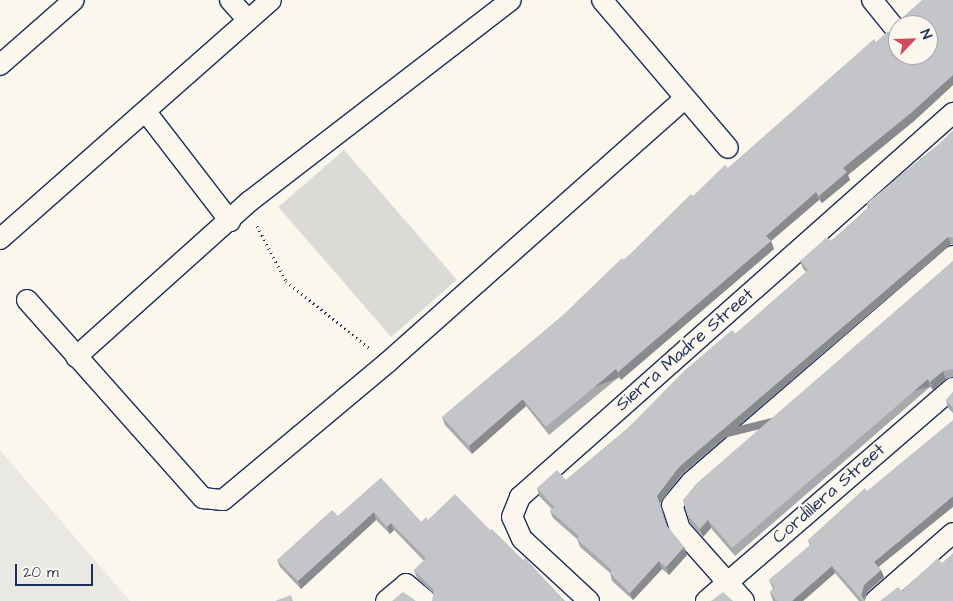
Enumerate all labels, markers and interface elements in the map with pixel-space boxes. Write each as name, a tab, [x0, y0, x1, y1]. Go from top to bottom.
north arrow	[888, 15, 938, 65]
text: N	[915, 26, 937, 42]
street label: Sierra Madre Street	[612, 284, 758, 416]
street label: Cordillera Street	[768, 439, 890, 549]
scale bar	[18, 554, 95, 586]
text: 20 m	[23, 562, 59, 583]

